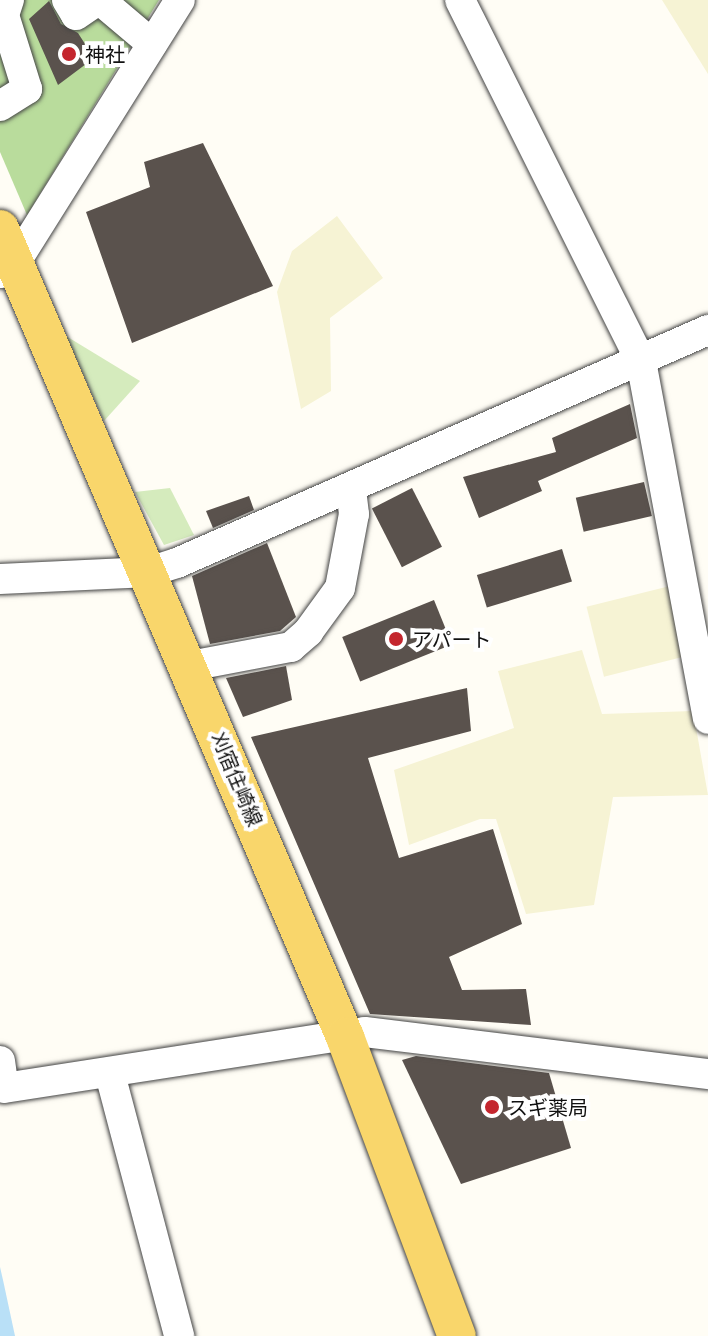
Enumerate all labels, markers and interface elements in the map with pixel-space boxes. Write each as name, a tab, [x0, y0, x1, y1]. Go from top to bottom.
place label: 神社	[85, 42, 125, 66]
marker: 神社	[60, 45, 78, 63]
place label: アパート	[412, 627, 492, 651]
marker: アパート	[387, 630, 405, 648]
street label: 刈宿住崎線	[206, 728, 268, 830]
place label: スギ薬局	[508, 1095, 588, 1119]
marker: スギ薬局	[483, 1098, 501, 1116]

